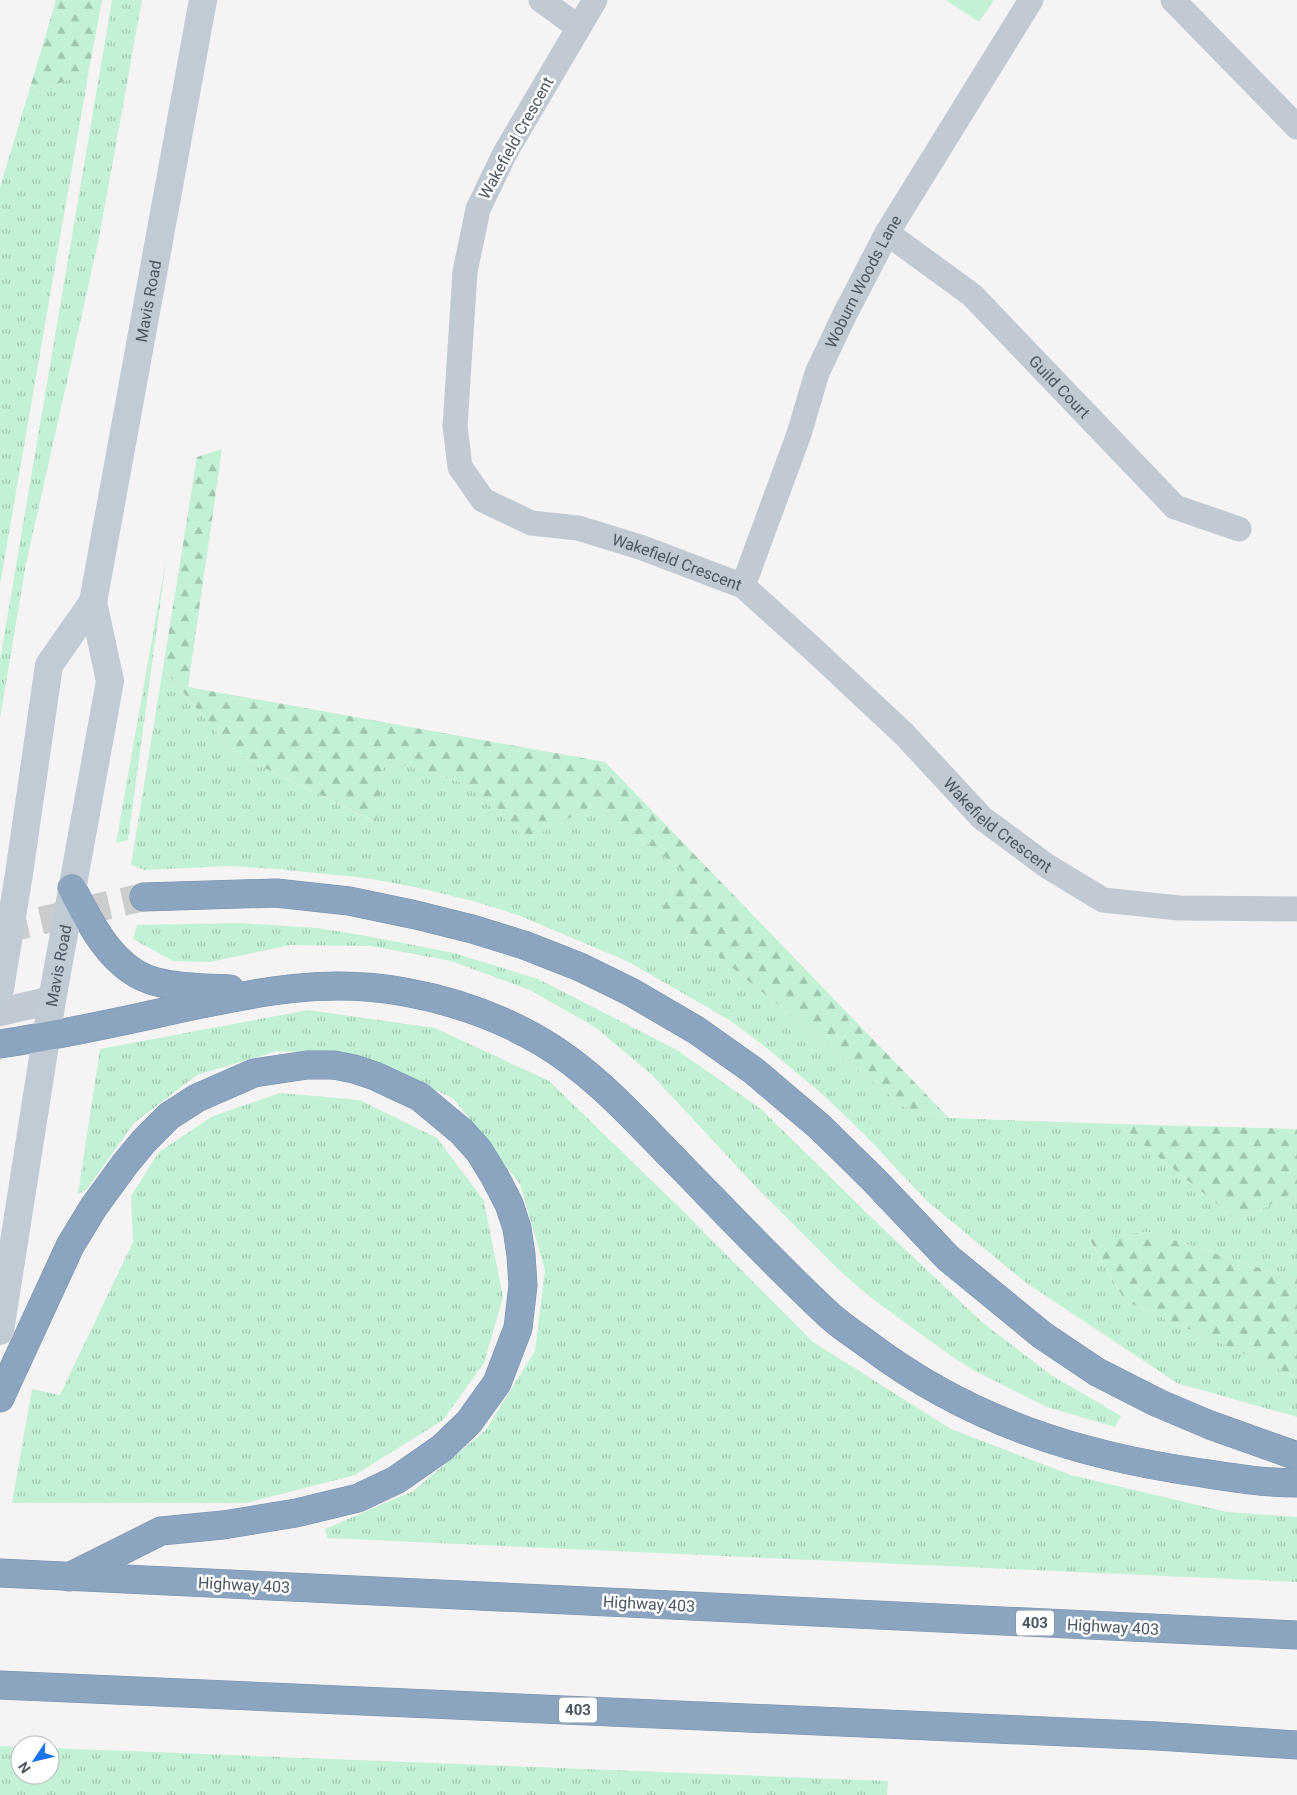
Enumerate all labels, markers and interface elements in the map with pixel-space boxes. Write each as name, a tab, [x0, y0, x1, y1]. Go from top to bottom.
street label: Wakefield Crescent	[475, 74, 557, 202]
street label: Woburn Woods Lane	[821, 211, 905, 351]
street label: Mavis Road	[131, 258, 165, 344]
street label: Guild Court	[1025, 351, 1094, 422]
street label: Wakefield Crescent	[610, 530, 745, 594]
street label: Wakefield Crescent	[940, 773, 1055, 876]
street label: Mavis Road	[41, 923, 75, 1008]
street label: Highway 403	[197, 1573, 291, 1597]
street label: Highway 403	[602, 1592, 696, 1616]
road number: 403	[1016, 1610, 1054, 1636]
street label: Highway 403	[1066, 1615, 1160, 1639]
road number: 403	[559, 1698, 597, 1722]
north arrow	[10, 1735, 60, 1785]
text: N	[15, 1759, 34, 1776]

